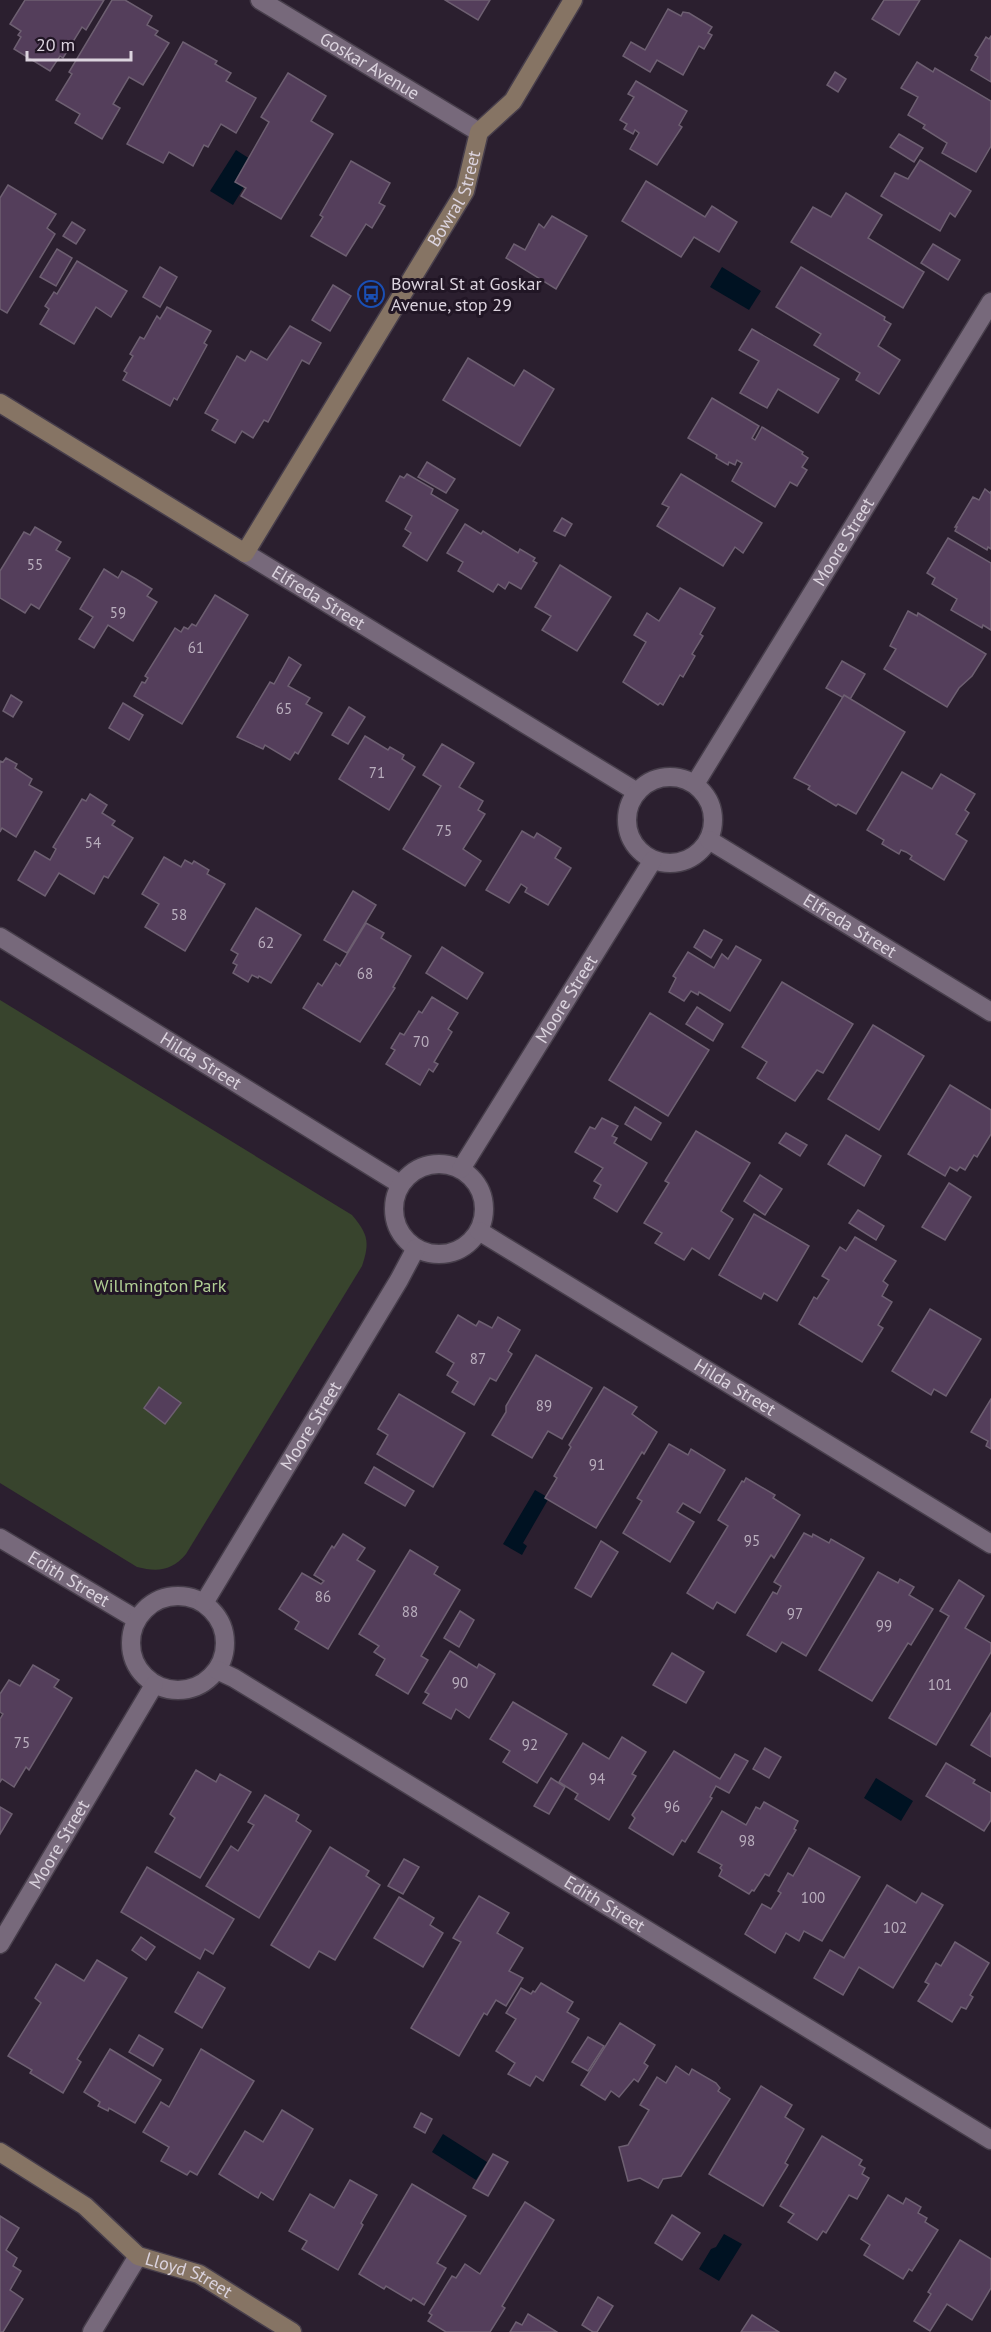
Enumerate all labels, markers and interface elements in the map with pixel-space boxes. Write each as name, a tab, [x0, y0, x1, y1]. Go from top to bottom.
scale bar	[27, 24, 130, 62]
street label: Goskar Avenue	[316, 27, 424, 105]
text: 20 m	[36, 33, 75, 56]
street label: Bowral Street	[422, 148, 485, 251]
place label: Bowral St at Goskar Avenue, stop 29	[391, 272, 542, 316]
bus stop icon: Bowral St at Goskar Avenue, stop 29	[356, 279, 386, 309]
street label: Moore Street	[807, 493, 879, 590]
house number: 55	[27, 555, 43, 574]
street label: Elfreda Street	[268, 560, 370, 635]
house number: 59	[110, 603, 126, 622]
house number: 61	[188, 638, 204, 657]
house number: 65	[276, 699, 292, 718]
house number: 71	[369, 763, 385, 782]
house number: 75	[436, 821, 452, 840]
house number: 54	[85, 833, 101, 852]
street label: Elfreda Street	[799, 888, 901, 963]
house number: 58	[171, 905, 187, 924]
house number: 62	[258, 933, 274, 952]
street label: Moore Street	[530, 950, 602, 1047]
house number: 68	[357, 964, 373, 983]
street label: Hilda Street	[156, 1027, 246, 1094]
house number: 70	[413, 1032, 429, 1051]
park label: Willmington Park	[94, 1274, 227, 1297]
house number: 87	[470, 1349, 486, 1368]
street label: Hilda Street	[690, 1353, 780, 1421]
street label: Moore Street	[275, 1377, 346, 1474]
house number: 89	[536, 1396, 552, 1415]
house number: 91	[589, 1455, 605, 1474]
house number: 95	[744, 1531, 760, 1550]
street label: Edith Street	[24, 1545, 114, 1612]
house number: 86	[315, 1587, 331, 1606]
house number: 88	[402, 1602, 418, 1621]
house number: 97	[787, 1604, 803, 1623]
house number: 99	[876, 1616, 892, 1635]
house number: 90	[452, 1673, 468, 1692]
house number: 101	[928, 1675, 952, 1694]
house number: 75	[14, 1733, 30, 1752]
house number: 92	[522, 1735, 538, 1754]
house number: 94	[589, 1769, 605, 1788]
street label: Moore Street	[24, 1795, 94, 1893]
house number: 96	[664, 1797, 680, 1816]
house number: 98	[739, 1831, 755, 1850]
street label: Edith Street	[560, 1870, 650, 1937]
house number: 100	[801, 1888, 825, 1907]
house number: 102	[883, 1918, 907, 1937]
street label: Lloyd Street	[143, 2247, 237, 2303]

